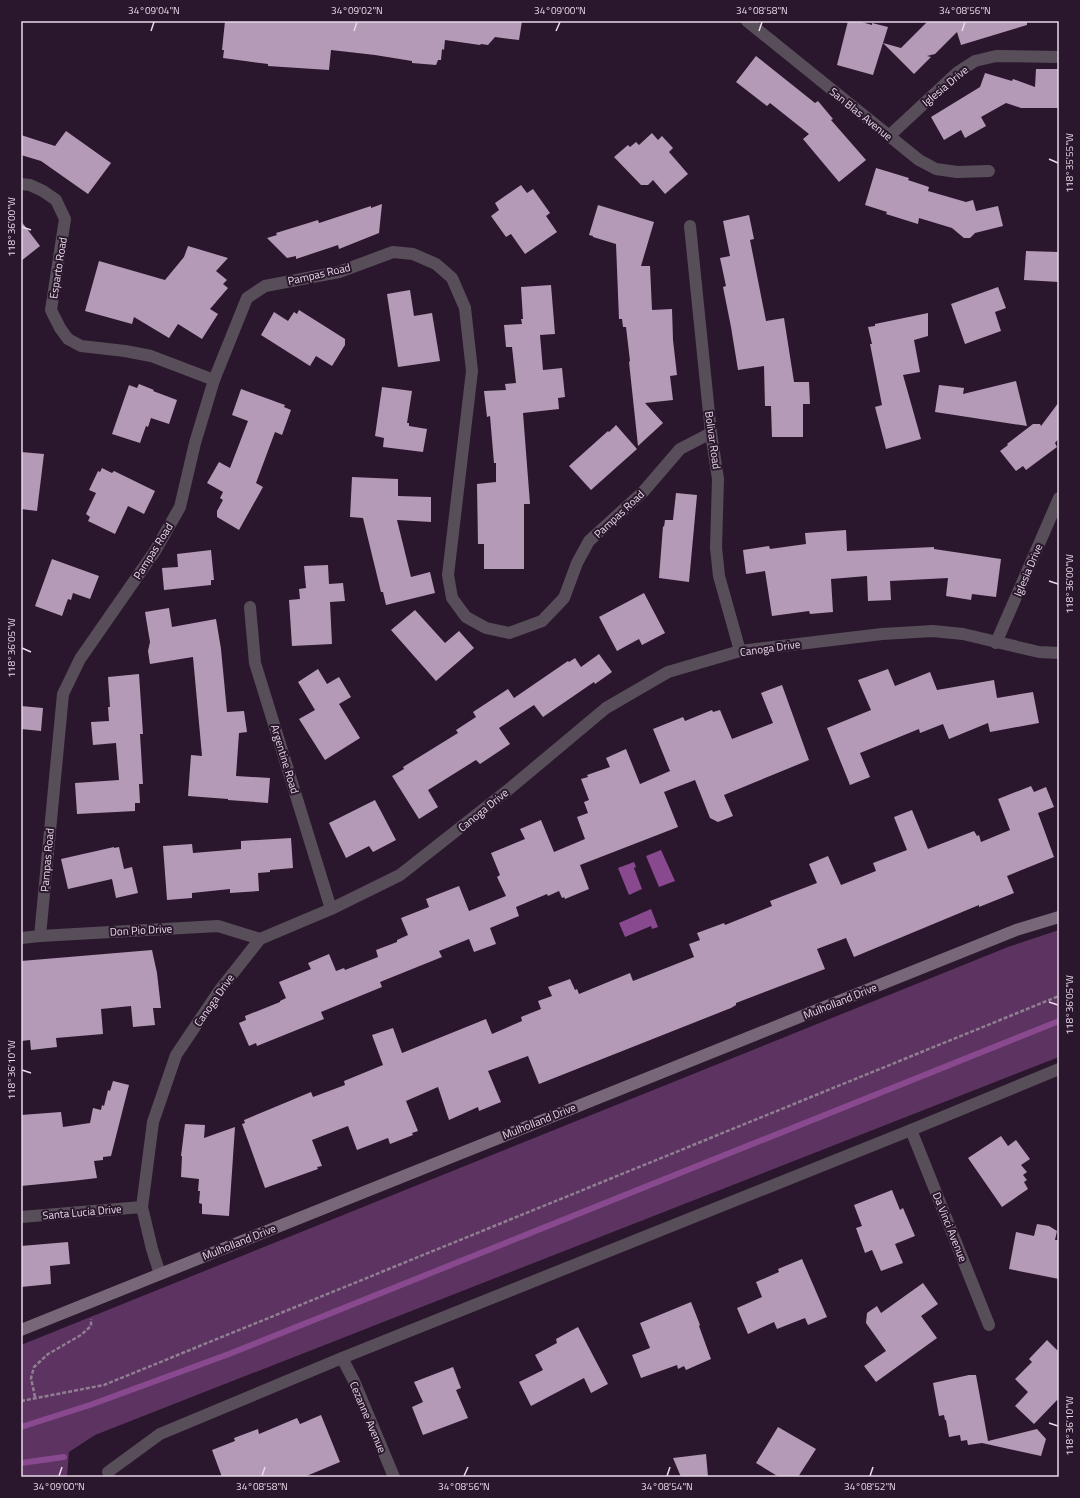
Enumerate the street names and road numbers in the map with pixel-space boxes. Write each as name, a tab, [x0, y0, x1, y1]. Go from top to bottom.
street label: Iglesia Drive	[918, 62, 972, 110]
street label: San Blas Avenue	[826, 84, 896, 145]
street label: Esparto Road	[45, 236, 71, 300]
street label: Pampas Road	[286, 259, 352, 289]
street label: Bolivar Road	[701, 410, 725, 470]
street label: Pampas Road	[590, 486, 648, 542]
street label: Pampas Road	[129, 520, 177, 582]
street label: Iglesia Drive	[1010, 541, 1046, 599]
street label: Canoga Drive	[739, 636, 802, 660]
street label: Argentine Road	[267, 723, 303, 796]
street label: Canoga Drive	[454, 784, 512, 835]
street label: Pampas Road	[36, 827, 58, 892]
street label: Don Pio Drive	[109, 920, 173, 940]
street label: Canoga Drive	[190, 970, 238, 1030]
street label: Mulholland Drive	[801, 979, 880, 1023]
street label: Mulholland Drive	[500, 1099, 579, 1143]
street label: Da Vinci Avenue	[929, 1190, 971, 1265]
street label: Santa Lucia Drive	[42, 1201, 123, 1223]
street label: Mulholland Drive	[200, 1220, 279, 1264]
street label: Cezanne Avenue	[346, 1379, 390, 1456]

